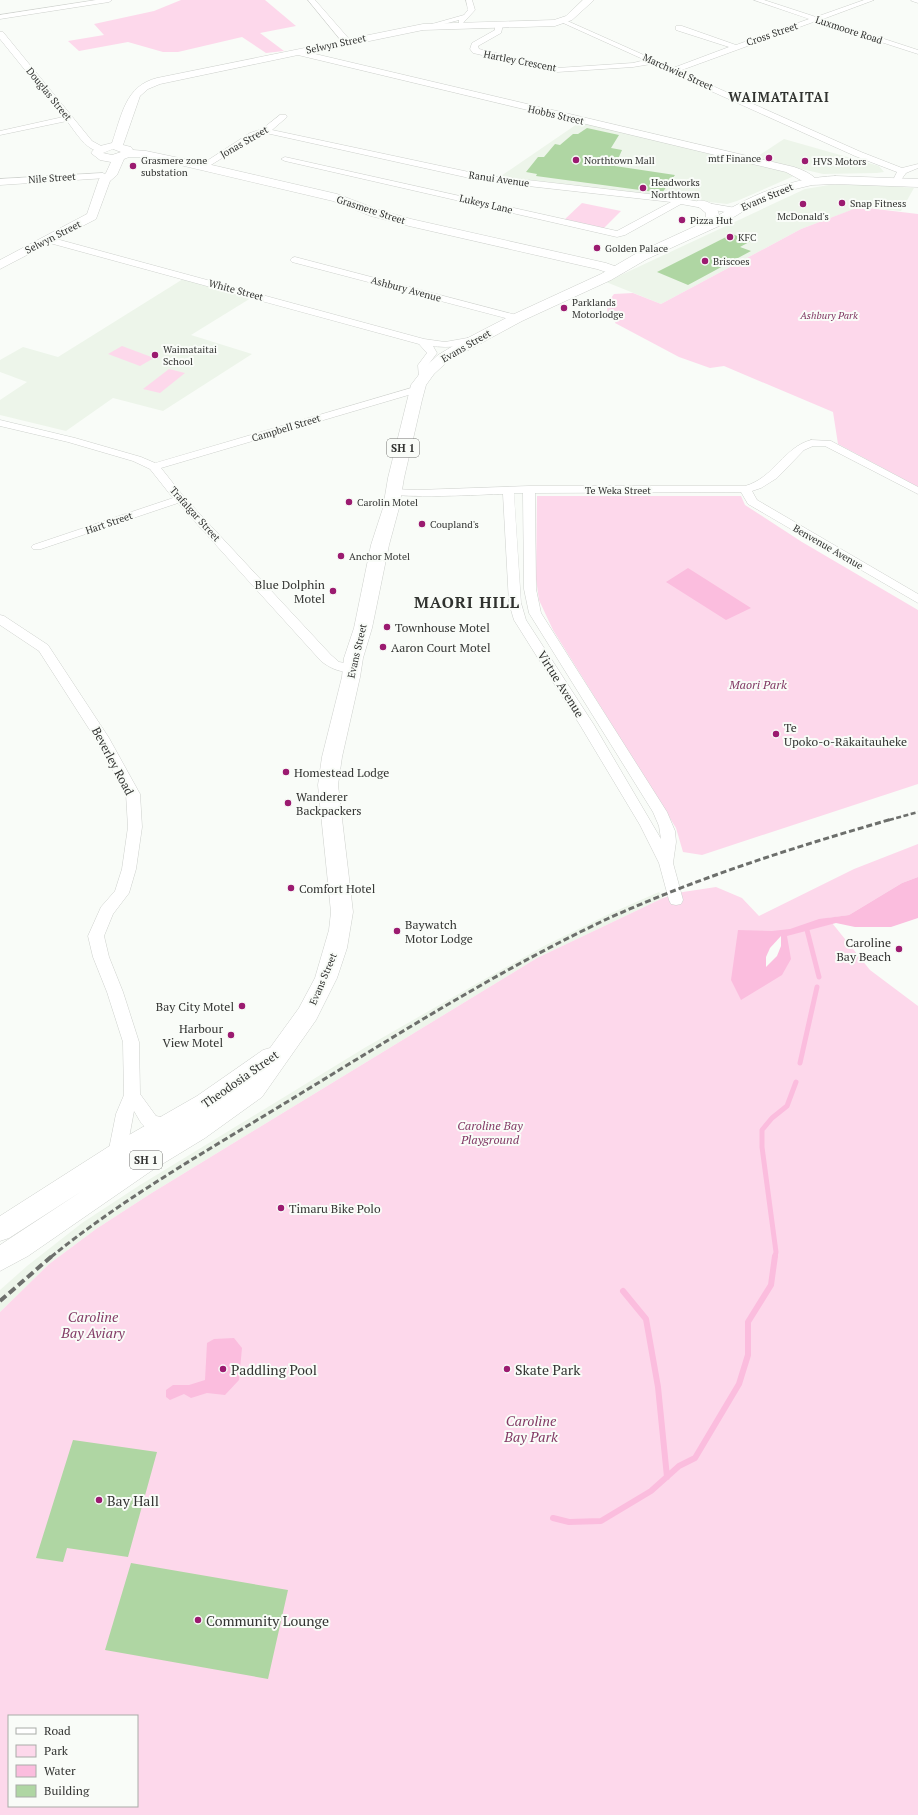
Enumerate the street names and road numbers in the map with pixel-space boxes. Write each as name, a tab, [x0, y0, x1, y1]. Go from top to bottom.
street label: Luxmoore Road	[814, 13, 885, 47]
street label: Cross Street	[745, 19, 800, 49]
street label: Selwyn Street	[305, 31, 368, 57]
street label: Hartley Crescent	[482, 48, 558, 74]
street label: Marchwiel Street	[641, 51, 715, 93]
street label: Douglas Street	[23, 65, 75, 124]
street label: Hobbs Street	[527, 102, 586, 128]
street label: Jonas Street	[218, 123, 271, 161]
street label: Ranui Avenue	[468, 168, 530, 190]
street label: Nile Street	[28, 170, 76, 186]
street label: Evans Street	[739, 180, 795, 214]
street label: Lukeys Lane	[458, 192, 514, 216]
street label: Grasmere Street	[335, 193, 407, 227]
street label: Selwyn Street	[23, 217, 83, 257]
street label: Ashbury Avenue	[369, 273, 443, 305]
street label: White Street	[207, 276, 265, 304]
street label: Evans Street	[439, 326, 493, 365]
street label: Campbell Street	[250, 411, 322, 445]
road number: SH 1	[387, 439, 419, 457]
street label: Trafalgar Street	[167, 484, 223, 544]
street label: Te Weka Street	[585, 484, 651, 497]
street label: Hart Street	[84, 509, 135, 537]
street label: Benvenue Avenue	[791, 522, 865, 572]
street label: Evans Street	[344, 622, 370, 679]
street label: Virtue Avenue	[535, 648, 587, 720]
street label: Beverley Road	[89, 724, 137, 798]
street label: Evans Street	[306, 951, 340, 1007]
street label: Theodosia Street	[199, 1047, 282, 1111]
road number: SH 1	[130, 1151, 162, 1169]

